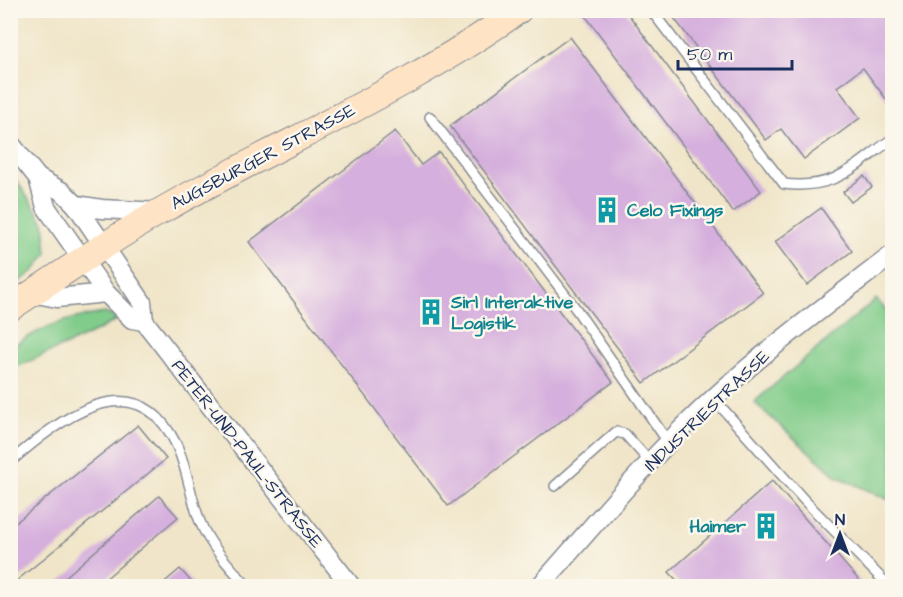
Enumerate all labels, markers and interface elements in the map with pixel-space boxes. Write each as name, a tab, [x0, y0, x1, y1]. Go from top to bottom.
scale bar	[678, 33, 792, 71]
text: 50 m	[687, 42, 732, 67]
street label: AUGSBURGER STRASSE	[166, 98, 360, 216]
building icon: Celo Fixings	[592, 195, 622, 225]
place label: Celo Fixings	[627, 198, 723, 224]
place label: Sirl Interaktive Logistik	[450, 290, 573, 337]
building icon: Sirl Interaktive Logistik	[416, 297, 446, 327]
street label: INDUSTRIESTRASSE	[639, 344, 776, 478]
street label: PETER-UND-PAUL-STRASSE	[165, 354, 329, 554]
north arrow	[810, 504, 870, 564]
text: N	[835, 509, 845, 531]
building icon: Haimer	[751, 511, 781, 541]
place label: Haimer	[690, 514, 746, 539]

